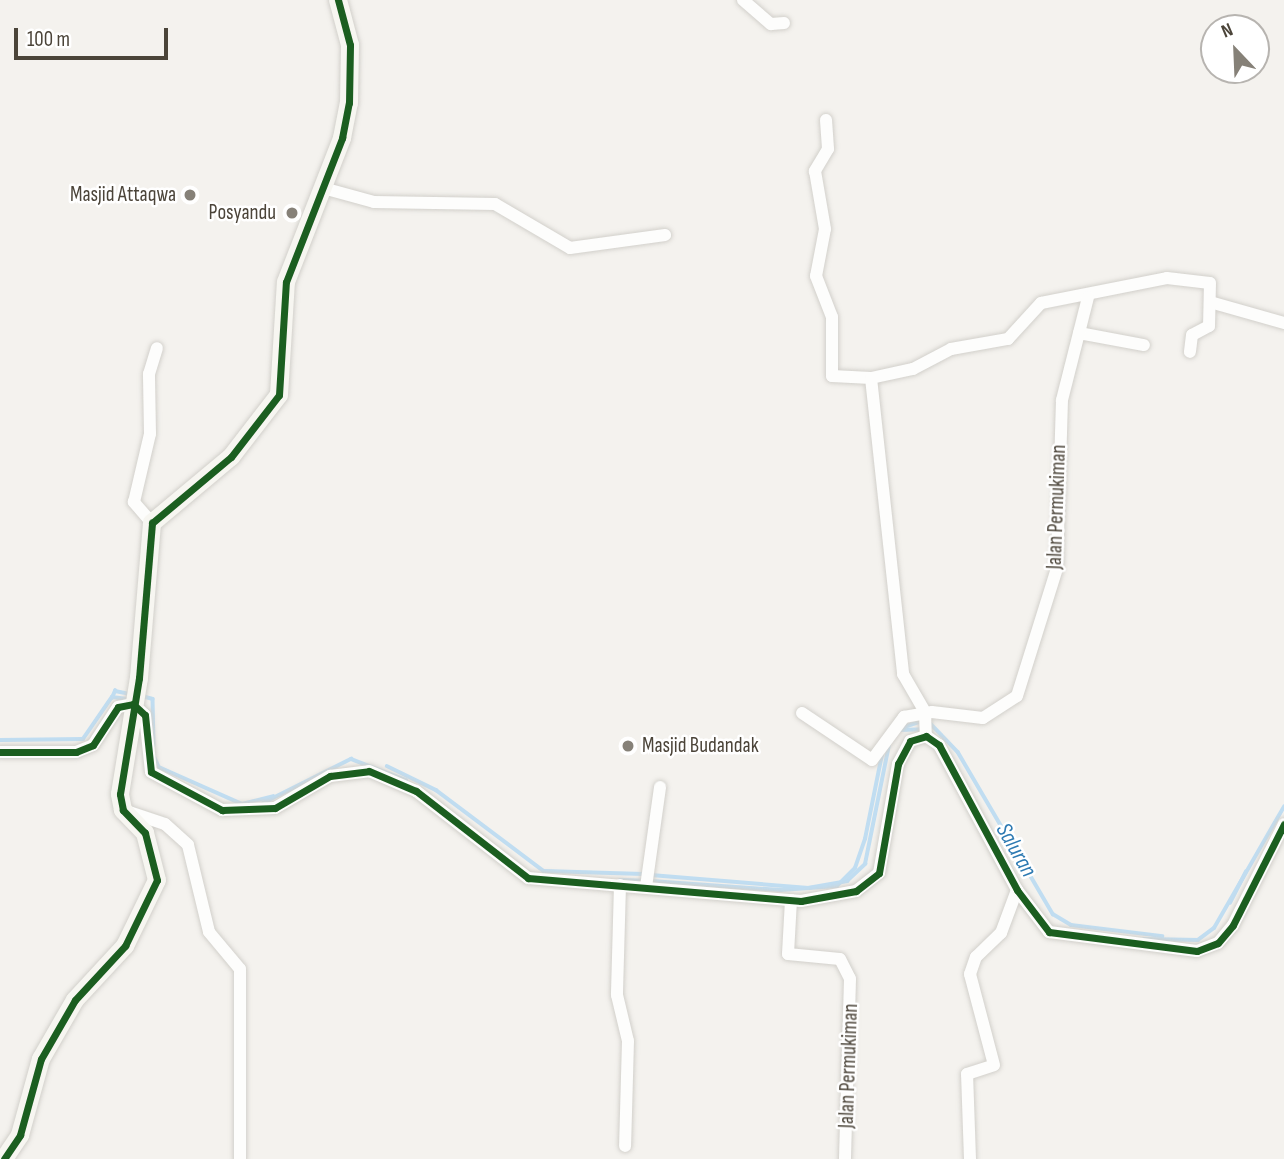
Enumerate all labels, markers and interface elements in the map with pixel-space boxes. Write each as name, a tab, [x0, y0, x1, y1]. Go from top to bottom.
scale bar	[18, 14, 172, 58]
north arrow	[1200, 14, 1270, 84]
text: N	[1218, 18, 1237, 44]
text: 100 m	[27, 27, 70, 52]
place label: Masjid Attaqwa	[70, 182, 176, 208]
marker: Masjid Attaqwa	[182, 187, 198, 203]
place label: Posyandu	[209, 200, 276, 226]
marker: Posyandu	[282, 203, 302, 223]
street label: Jalan Permukiman	[1042, 444, 1072, 570]
place label: Masjid Budandak	[642, 733, 759, 759]
marker: Masjid Budandak	[620, 738, 636, 754]
water label: Saluran	[990, 818, 1042, 882]
street label: Jalan Permukiman	[834, 1003, 864, 1129]

